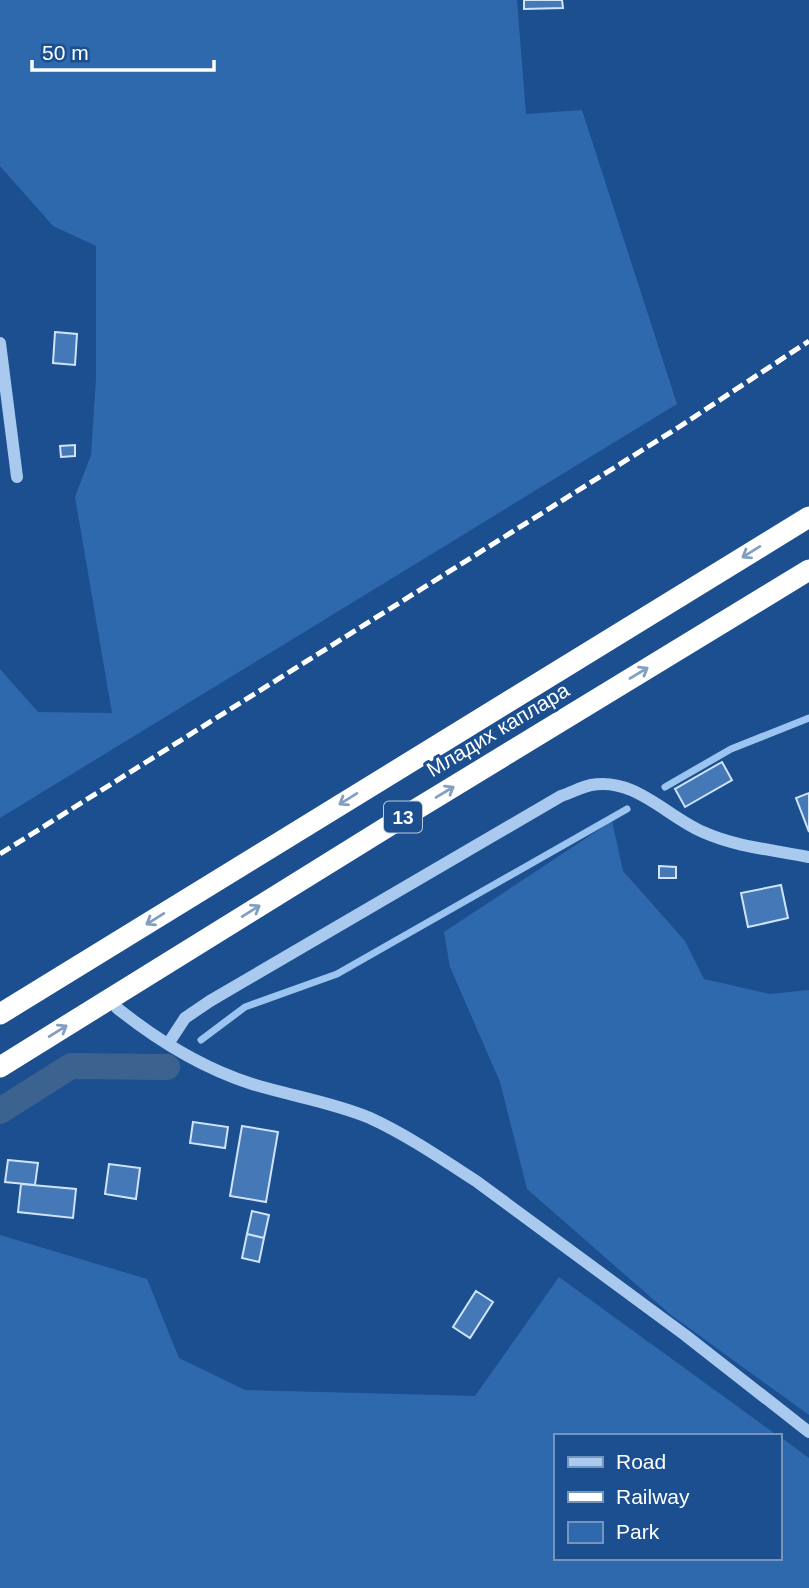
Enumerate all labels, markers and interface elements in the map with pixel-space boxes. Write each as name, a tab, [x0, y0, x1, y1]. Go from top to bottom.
scale bar	[32, 28, 214, 72]
text: 50 m	[42, 41, 89, 64]
one-way arrow	[741, 546, 761, 560]
one-way arrow	[628, 666, 648, 680]
street label: Младих каплара	[422, 678, 573, 781]
one-way arrow	[434, 784, 454, 798]
one-way arrow	[339, 793, 359, 807]
road number: 13	[384, 802, 422, 832]
one-way arrow	[241, 904, 261, 918]
one-way arrow	[145, 912, 165, 926]
one-way arrow	[48, 1024, 67, 1039]
legend	[554, 1434, 781, 1560]
text: Road	[616, 1450, 666, 1473]
text: Railway	[616, 1485, 690, 1508]
text: Park	[616, 1520, 660, 1543]

